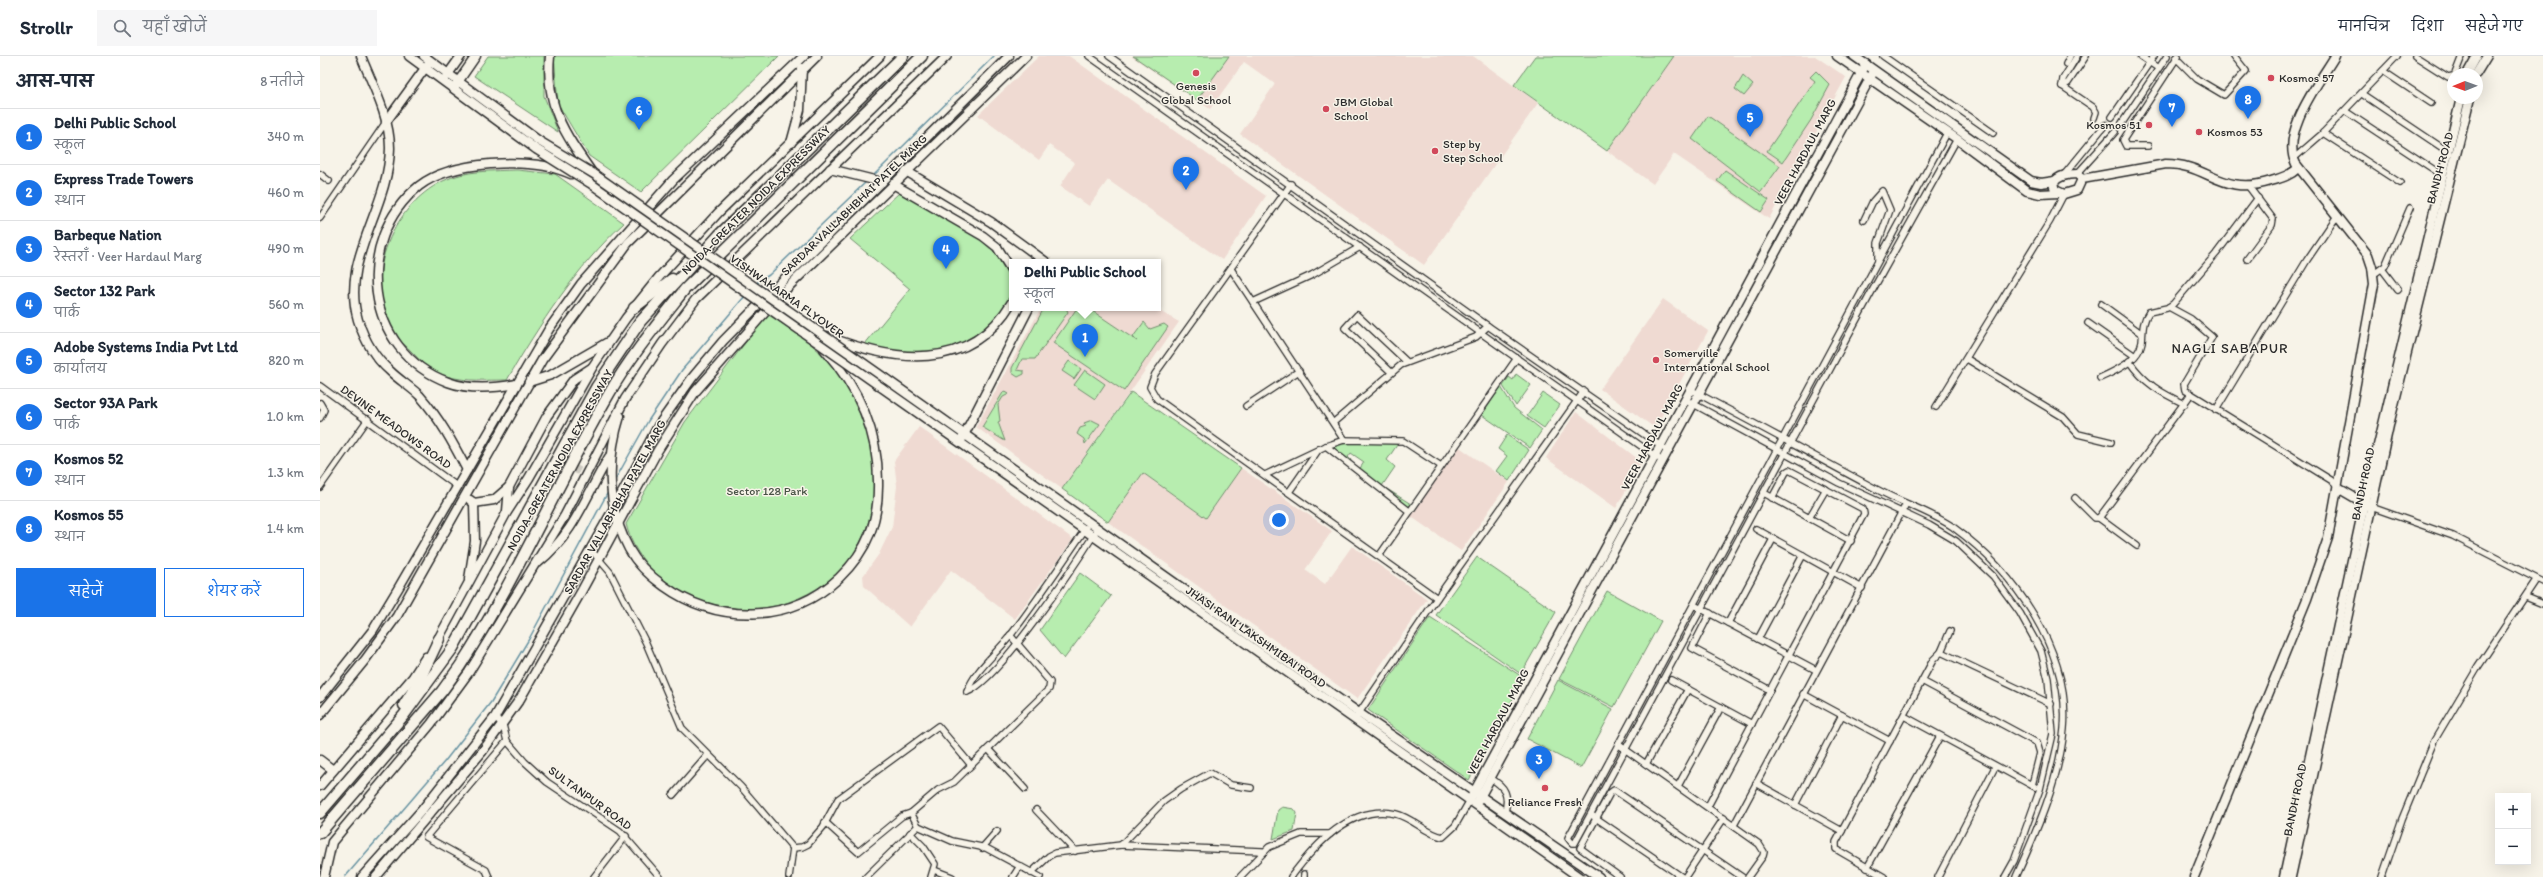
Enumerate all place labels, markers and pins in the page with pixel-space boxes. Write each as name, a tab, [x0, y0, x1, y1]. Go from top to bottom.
marker: Genesis Global School	[1191, 68, 1201, 78]
place label: Kosmos 57	[2279, 71, 2334, 85]
marker: Kosmos 57	[2266, 73, 2276, 83]
place label: Genesis Global School	[1161, 79, 1232, 107]
pin: 8	[2235, 86, 2261, 119]
pin: 7	[2159, 94, 2185, 127]
place label: JBM Global School	[1334, 95, 1393, 123]
pin: 6	[626, 97, 652, 130]
marker: JBM Global School	[1321, 104, 1331, 114]
pin: 5	[1737, 104, 1763, 137]
place label: Kosmos 51	[2086, 118, 2141, 132]
marker: Kosmos 51	[2144, 120, 2154, 130]
place label: Kosmos 53	[2207, 125, 2263, 139]
marker: Kosmos 53	[2194, 127, 2204, 137]
place label: Step by Step School	[1443, 137, 1504, 165]
marker: Step by Step School	[1430, 146, 1440, 156]
pin: 2	[1173, 157, 1199, 190]
pin: 4	[933, 236, 959, 269]
pin: 1	[1072, 324, 1098, 357]
place label: Somerville International School	[1664, 346, 1770, 374]
marker: Somerville International School	[1651, 355, 1661, 365]
pin: 3	[1526, 746, 1552, 779]
marker: Reliance Fresh	[1540, 783, 1550, 793]
place label: Reliance Fresh	[1508, 795, 1583, 809]

